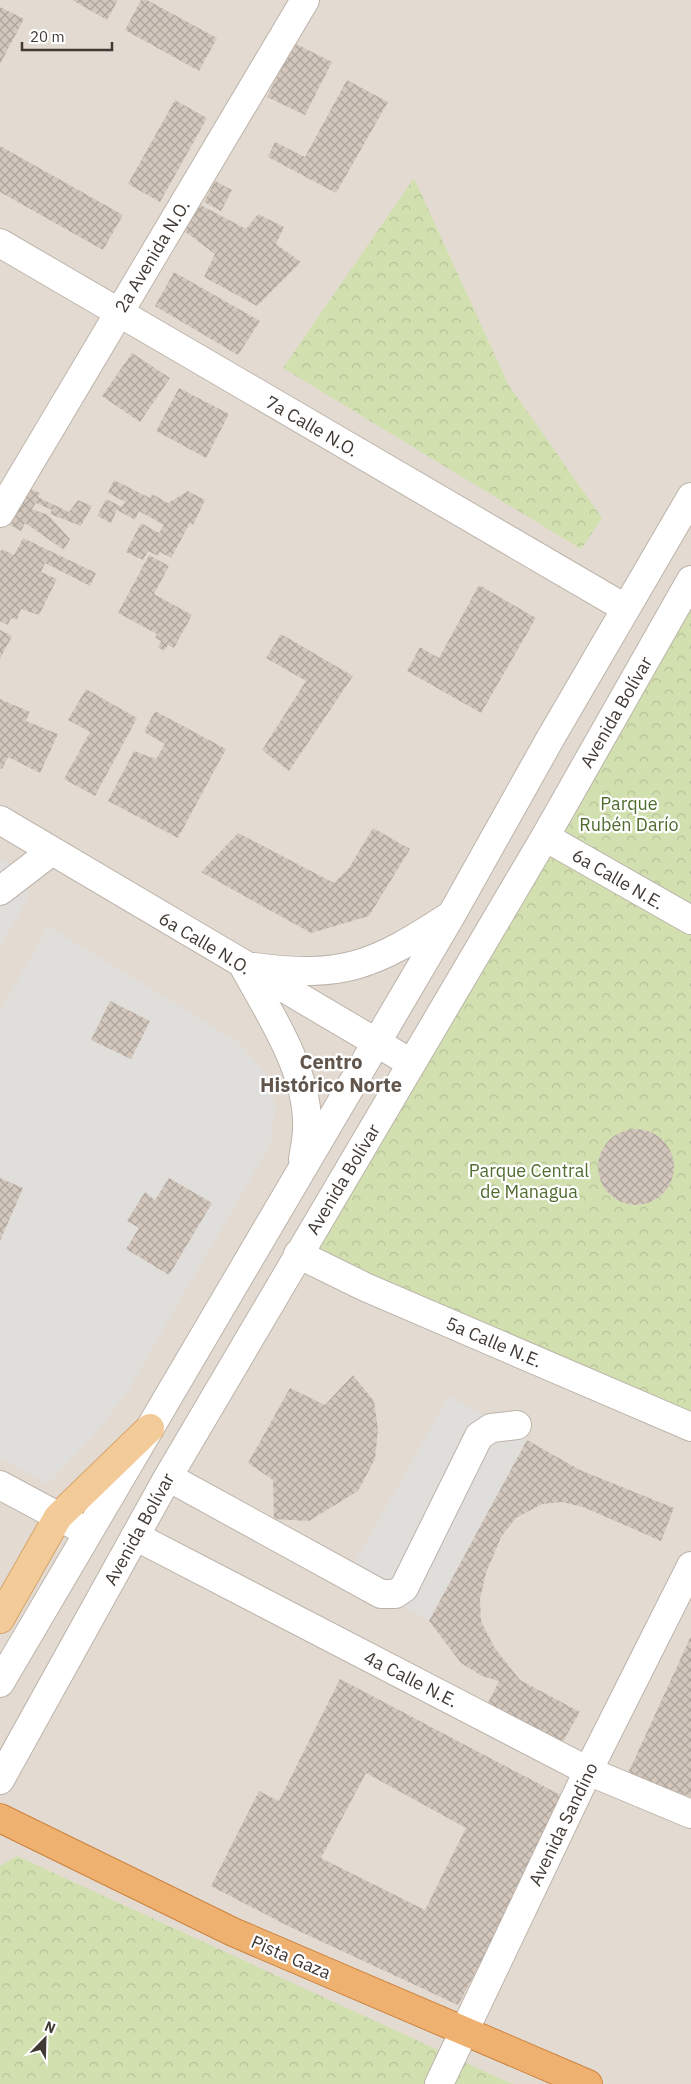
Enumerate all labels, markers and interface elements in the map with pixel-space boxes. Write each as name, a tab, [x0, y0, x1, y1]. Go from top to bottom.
scale bar	[22, 20, 112, 52]
text: 20 m	[30, 27, 65, 46]
street label: 2a Avenida N.O.	[109, 195, 195, 317]
street label: 7a Calle N.O.	[261, 390, 363, 462]
street label: Avenida Bolívar	[575, 652, 657, 772]
park label: Parque Rubén Darío	[579, 792, 679, 836]
street label: 6a Calle N.E.	[568, 843, 668, 915]
street label: 6a Calle N.O.	[155, 906, 255, 980]
district label: Centro Histórico Norte	[260, 1048, 402, 1098]
street label: Avenida Bolívar	[301, 1119, 385, 1238]
park label: Parque Central de Managua	[469, 1159, 589, 1203]
street label: 5a Calle N.E.	[442, 1311, 546, 1373]
street label: Avenida Bolívar	[99, 1468, 180, 1589]
street label: 4a Calle N.E.	[360, 1646, 462, 1712]
street label: Avenida Sandino	[523, 1759, 603, 1889]
street label: Pista Gaza	[248, 1930, 335, 1984]
north arrow	[20, 2014, 70, 2064]
text: N	[42, 2017, 58, 2037]

